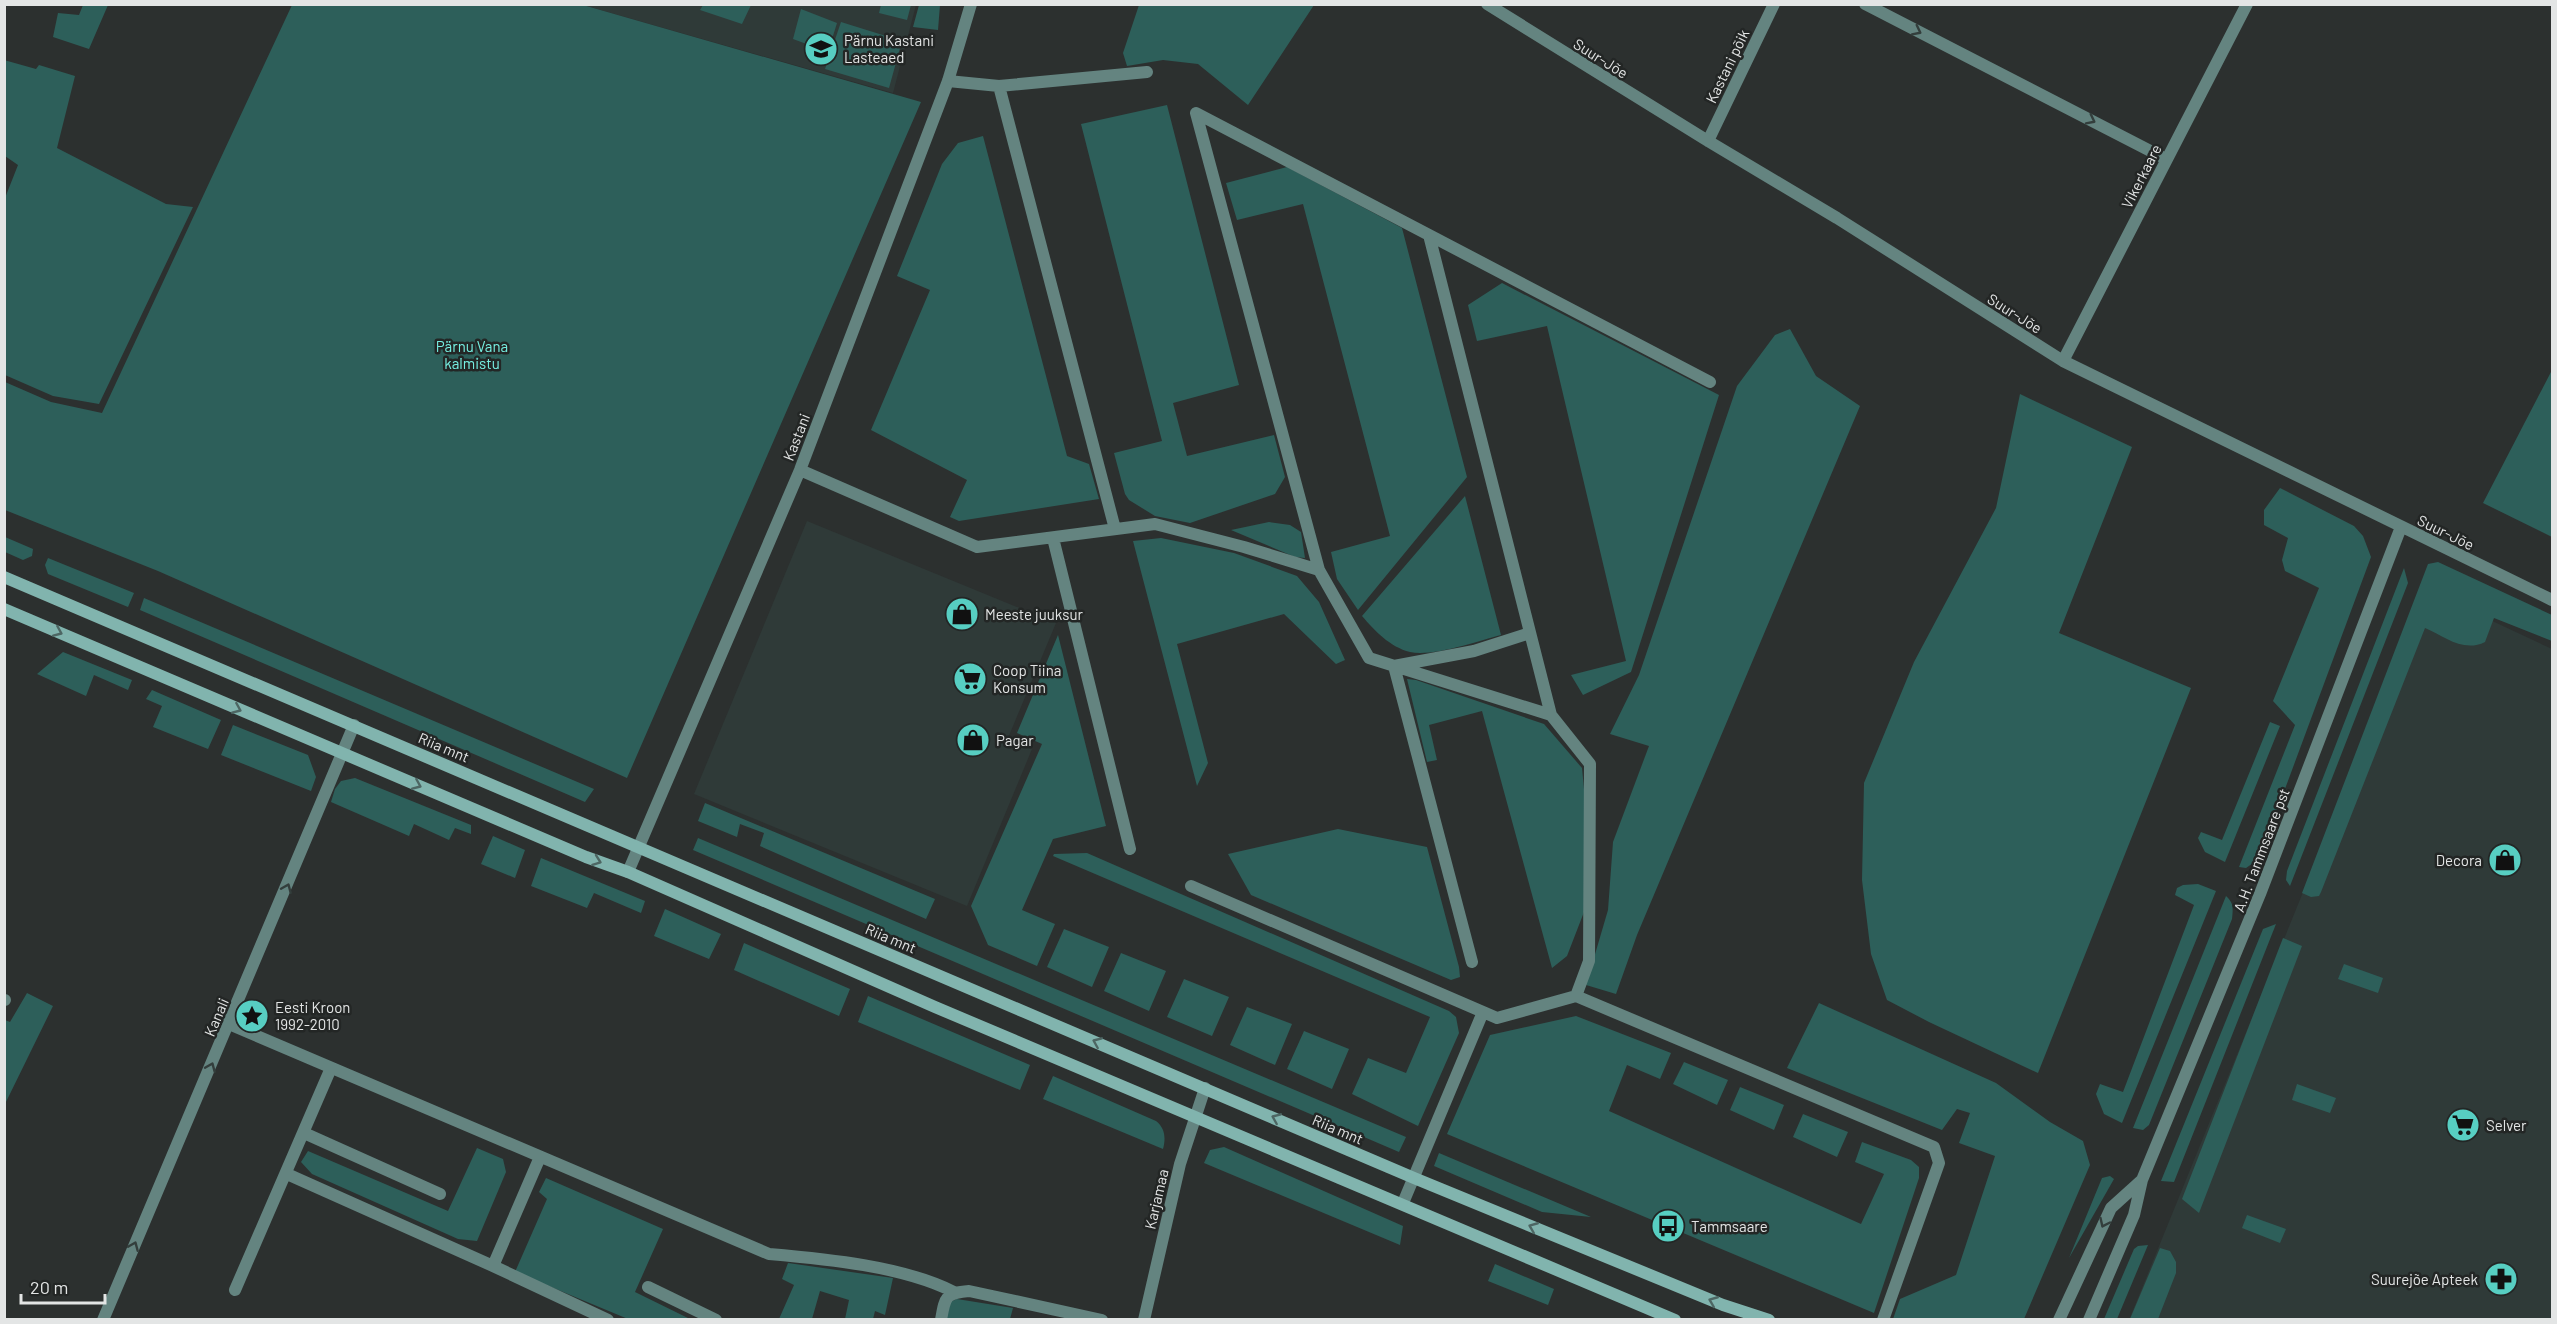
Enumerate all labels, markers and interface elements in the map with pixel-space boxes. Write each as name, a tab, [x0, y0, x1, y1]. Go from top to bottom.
one-way arrow	[1911, 24, 1922, 35]
street label: Kastani põik	[1701, 26, 1753, 106]
school or university icon: Pärnu Kastani Lasteaed	[803, 31, 839, 67]
place label: Pärnu Kastani Lasteaed	[844, 31, 934, 66]
street label: Suur-Jõe	[1570, 34, 1632, 82]
one-way arrow	[2085, 113, 2095, 124]
street label: Vikerkaare	[2117, 141, 2165, 211]
street label: Suur-Jõe	[1984, 289, 2046, 337]
park label: Pärnu Vana kalmistu	[436, 337, 508, 372]
street label: Kastani	[779, 411, 813, 463]
street label: Suur-Jõe	[2415, 511, 2477, 553]
shop icon: Meeste juuksur	[944, 596, 980, 632]
place label: Meeste juuksur	[985, 605, 1083, 623]
one-way arrow	[52, 625, 63, 637]
supermarket icon: Coop Tiina Konsum	[952, 661, 988, 697]
place label: Coop Tiina Konsum	[993, 661, 1061, 696]
one-way arrow	[231, 702, 242, 714]
shop icon: Pagar	[955, 722, 991, 758]
street label: Riia mnt	[416, 728, 472, 766]
place label: Pagar	[996, 731, 1034, 749]
one-way arrow	[410, 778, 421, 790]
street label: A.H. Tammsaare pst	[2229, 786, 2293, 914]
shop icon: Decora	[2487, 842, 2523, 878]
place label: Decora	[2436, 851, 2482, 869]
one-way arrow	[591, 853, 601, 866]
one-way arrow	[280, 883, 292, 894]
street label: Riia mnt	[863, 919, 919, 957]
street label: Kanali	[200, 995, 232, 1039]
place icon: Eesti Kroon 1992-2010	[234, 998, 270, 1034]
place label: Eesti Kroon 1992-2010	[275, 998, 350, 1033]
one-way arrow	[1092, 1037, 1103, 1049]
one-way arrow	[203, 1062, 215, 1073]
supermarket icon: Selver	[2445, 1107, 2481, 1143]
street label: Riia mnt	[1310, 1110, 1366, 1148]
one-way arrow	[1271, 1114, 1282, 1126]
place label: Selver	[2486, 1116, 2527, 1134]
street label: Karjamaa	[1140, 1167, 1172, 1231]
bus stop icon: Tammsaare	[1650, 1208, 1686, 1244]
place label: Tammsaare	[1691, 1217, 1768, 1235]
one-way arrow	[2100, 1217, 2112, 1228]
one-way arrow	[1528, 1222, 1539, 1234]
one-way arrow	[127, 1242, 139, 1253]
pharmacy icon: Suurejõe Apteek	[2483, 1261, 2519, 1297]
scale bar	[21, 1267, 105, 1305]
place label: Suurejõe Apteek	[2371, 1270, 2478, 1288]
text: 20 m	[30, 1276, 68, 1298]
one-way arrow	[1709, 1296, 1720, 1308]

